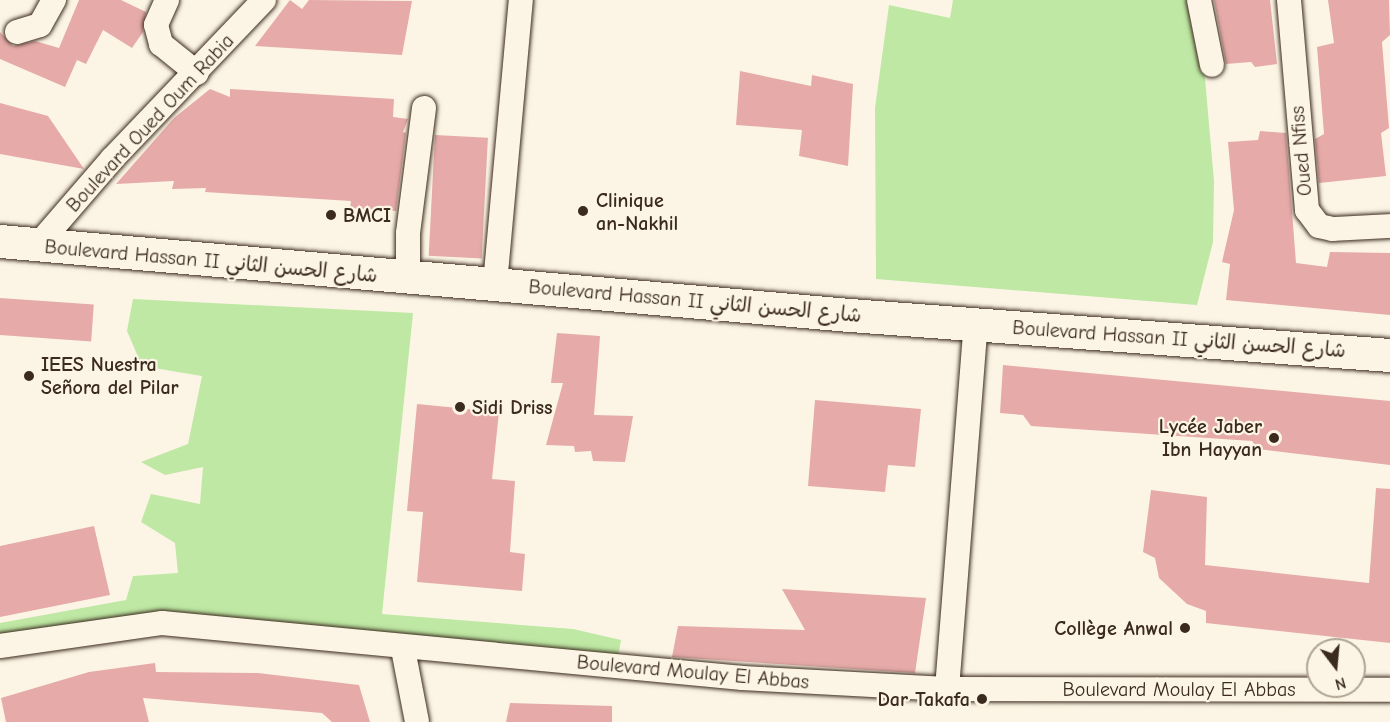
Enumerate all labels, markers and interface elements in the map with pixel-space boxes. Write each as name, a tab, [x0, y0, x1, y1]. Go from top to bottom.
street label: Boulevard Oued Oum Rabia	[61, 29, 239, 217]
street label: Oued Nfiss	[1285, 105, 1317, 197]
place label: Clinique an-Nakhil	[596, 188, 678, 235]
marker: Clinique an-Nakhil	[574, 202, 592, 220]
place label: BMCI	[343, 203, 391, 227]
marker: BMCI	[324, 208, 338, 222]
street label: Boulevard Hassan II شارع الحسن الثاني	[44, 234, 378, 288]
street label: Boulevard Hassan II شارع الحسن الثاني	[528, 274, 862, 328]
street label: Boulevard Hassan II شارع الحسن الثاني	[1012, 315, 1346, 363]
place label: IEES Nuestra Señora del Pilar	[41, 352, 179, 399]
marker: IEES Nuestra Señora del Pilar	[22, 369, 36, 383]
place label: Sidi Driss	[472, 395, 553, 419]
marker: Sidi Driss	[453, 400, 467, 414]
place label: Lycée Jaber Ibn Hayyan	[1159, 414, 1262, 461]
marker: Lycée Jaber Ibn Hayyan	[1267, 431, 1281, 445]
place label: Collège Anwal	[1054, 616, 1173, 640]
marker: Collège Anwal	[1178, 621, 1192, 635]
north arrow	[1306, 638, 1366, 698]
street label: Boulevard Moulay El Abbas	[576, 650, 810, 694]
text: N	[1333, 673, 1348, 693]
street label: Boulevard Moulay El Abbas	[1062, 677, 1296, 701]
place label: Dar Takafa	[877, 687, 970, 711]
marker: Dar Takafa	[975, 692, 989, 706]

